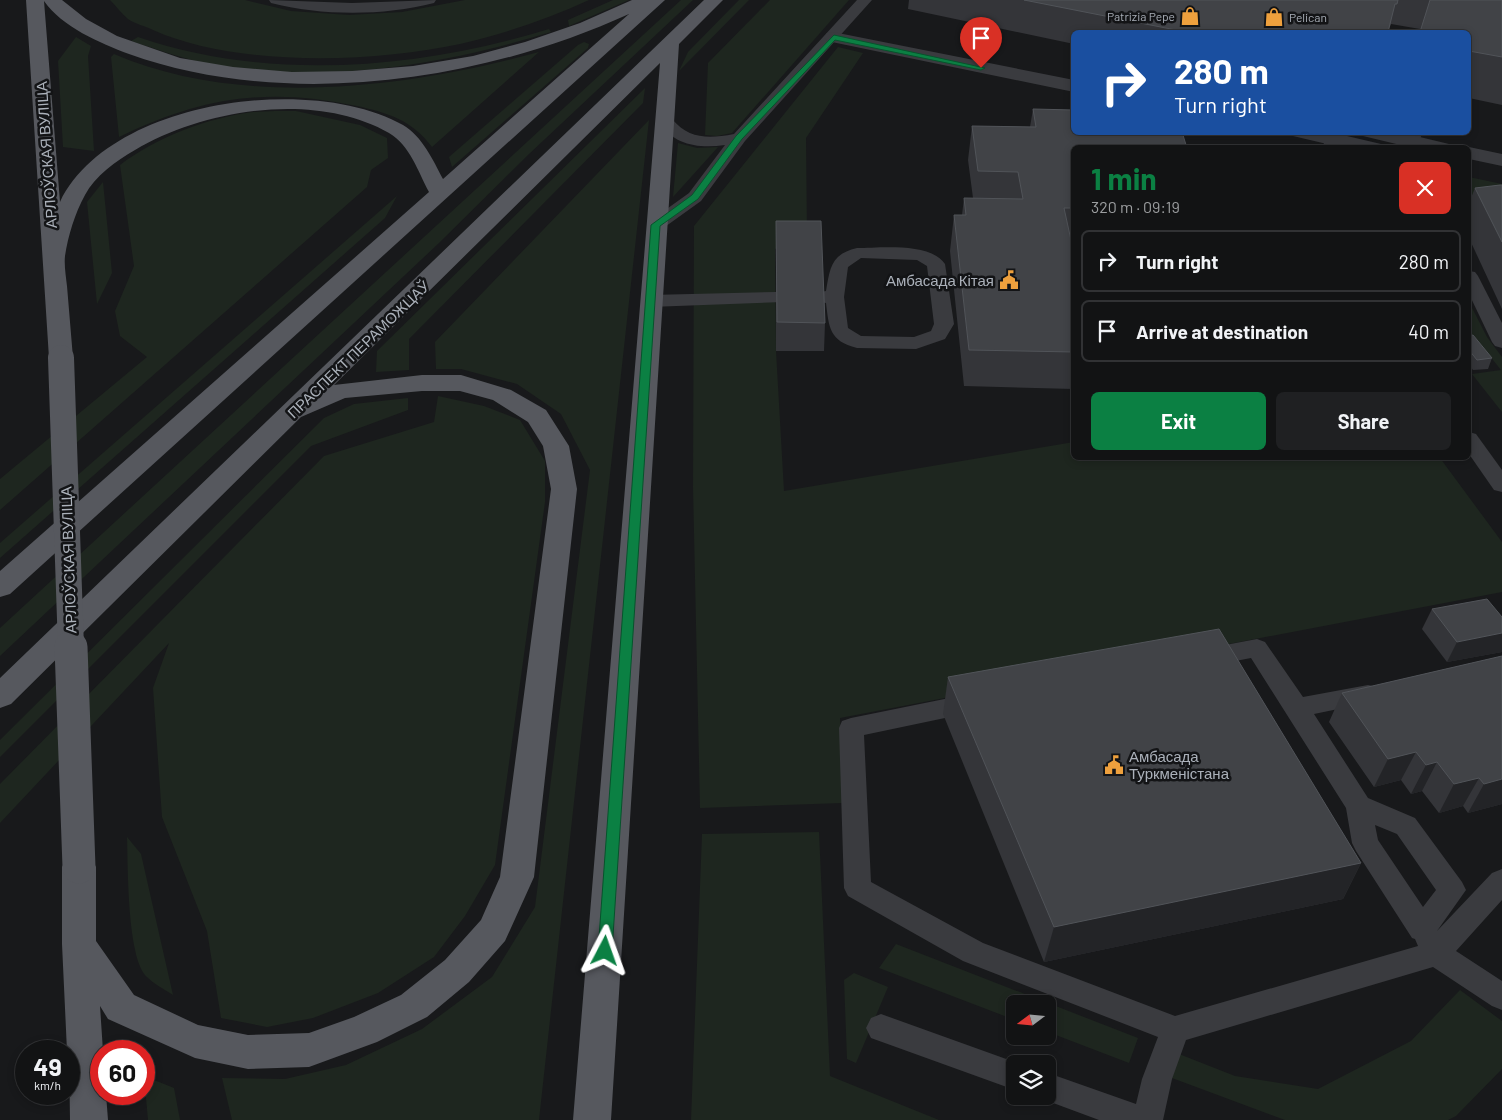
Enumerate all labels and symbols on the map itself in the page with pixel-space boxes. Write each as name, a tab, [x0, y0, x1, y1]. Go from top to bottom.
shop icon: Patrizia Pepe	[1179, 5, 1201, 27]
shop icon: Pelican	[1263, 6, 1285, 28]
place label: Patrizia Pepe	[1107, 9, 1175, 23]
place label: Pelican	[1289, 10, 1327, 24]
pin	[960, 17, 1002, 68]
street label: АРЛОЎСКАЯ ВУЛІЦА	[32, 81, 60, 229]
public building icon: Амбасада Кітая	[998, 269, 1020, 291]
place label: Амбасада Кітая	[886, 271, 994, 289]
street label: ПРАСПЕКТ ПЕРАМОЖЦАЎ	[283, 276, 433, 421]
street label: АРЛОЎСКАЯ ВУЛІЦА	[56, 486, 80, 634]
place label: Амбасада Туркменістана	[1129, 747, 1230, 782]
public building icon: Амбасада Туркменістана	[1103, 754, 1125, 776]
position arrow	[578, 924, 630, 976]
north arrow	[1006, 995, 1056, 1045]
speed limit sign: 60	[90, 1040, 155, 1105]

